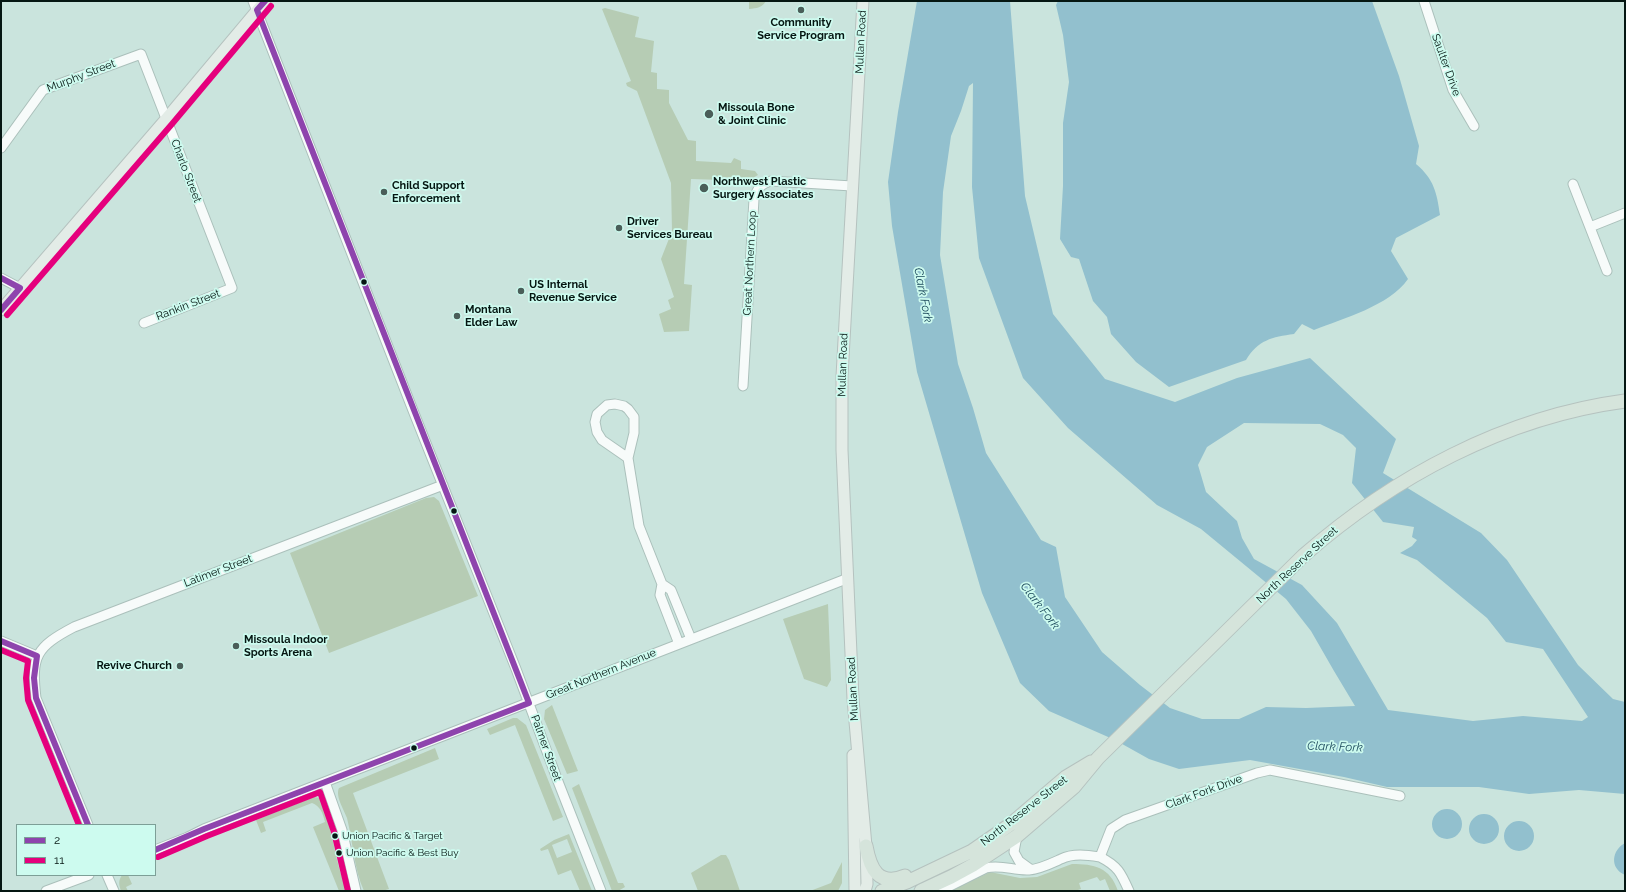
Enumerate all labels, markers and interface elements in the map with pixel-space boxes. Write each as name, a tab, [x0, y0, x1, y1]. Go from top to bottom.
marker: Community Service Program	[796, 5, 806, 15]
street label: Mullan Road	[853, 10, 869, 74]
place label: Community Service Program	[757, 16, 845, 42]
street label: Saulter Drive	[1429, 32, 1463, 98]
street label: Murphy Street	[45, 57, 117, 95]
place label: Missoula Bone & Joint Clinic	[718, 101, 794, 127]
marker: Missoula Bone & Joint Clinic	[703, 108, 715, 120]
street label: Charlo Street	[168, 138, 204, 204]
place label: Northwest Plastic Surgery Associates	[713, 175, 814, 201]
place label: Child Support Enforcement	[392, 179, 465, 205]
marker: Northwest Plastic Surgery Associates	[698, 182, 710, 194]
marker: Child Support Enforcement	[379, 187, 389, 197]
street label: Great Northern Loop	[741, 210, 759, 316]
place label: Driver Services Bureau	[627, 215, 712, 241]
marker: Driver Services Bureau	[614, 223, 624, 233]
water label: Clark Fork	[911, 266, 935, 324]
unlabelled marker	[359, 277, 369, 287]
place label: US Internal Revenue Service	[529, 278, 617, 304]
marker: US Internal Revenue Service	[516, 286, 526, 296]
street label: Rankin Street	[154, 287, 222, 323]
place label: Montana Elder Law	[465, 303, 517, 329]
marker: Montana Elder Law	[452, 311, 462, 321]
street label: Mullan Road	[835, 333, 851, 397]
unlabelled marker	[449, 506, 459, 516]
street label: North Reserve Street	[1254, 524, 1340, 606]
street label: Latimer Street	[182, 552, 254, 590]
water label: Clark Fork	[1017, 580, 1063, 632]
place label: Missoula Indoor Sports Arena	[244, 633, 328, 659]
marker: Missoula Indoor Sports Arena	[231, 641, 241, 651]
street label: Great Northern Avenue	[544, 646, 658, 702]
street label: Mullan Road	[845, 657, 861, 721]
place label: Revive Church	[97, 659, 172, 673]
marker: Revive Church	[175, 661, 185, 671]
street label: Palmer Street	[528, 713, 564, 783]
water label: Clark Fork	[1307, 739, 1363, 755]
unlabelled marker	[409, 743, 419, 753]
street label: Clark Fork Drive	[1164, 772, 1244, 812]
street label: North Reserve Street	[978, 773, 1070, 849]
legend	[16, 824, 156, 876]
place label: Union Pacific & Target	[342, 830, 443, 842]
marker: Union Pacific & Target	[330, 831, 340, 841]
text: 2	[54, 833, 60, 847]
place label: Union Pacific & Best Buy	[346, 847, 459, 859]
marker: Union Pacific & Best Buy	[334, 848, 344, 858]
text: 11	[54, 853, 64, 867]

